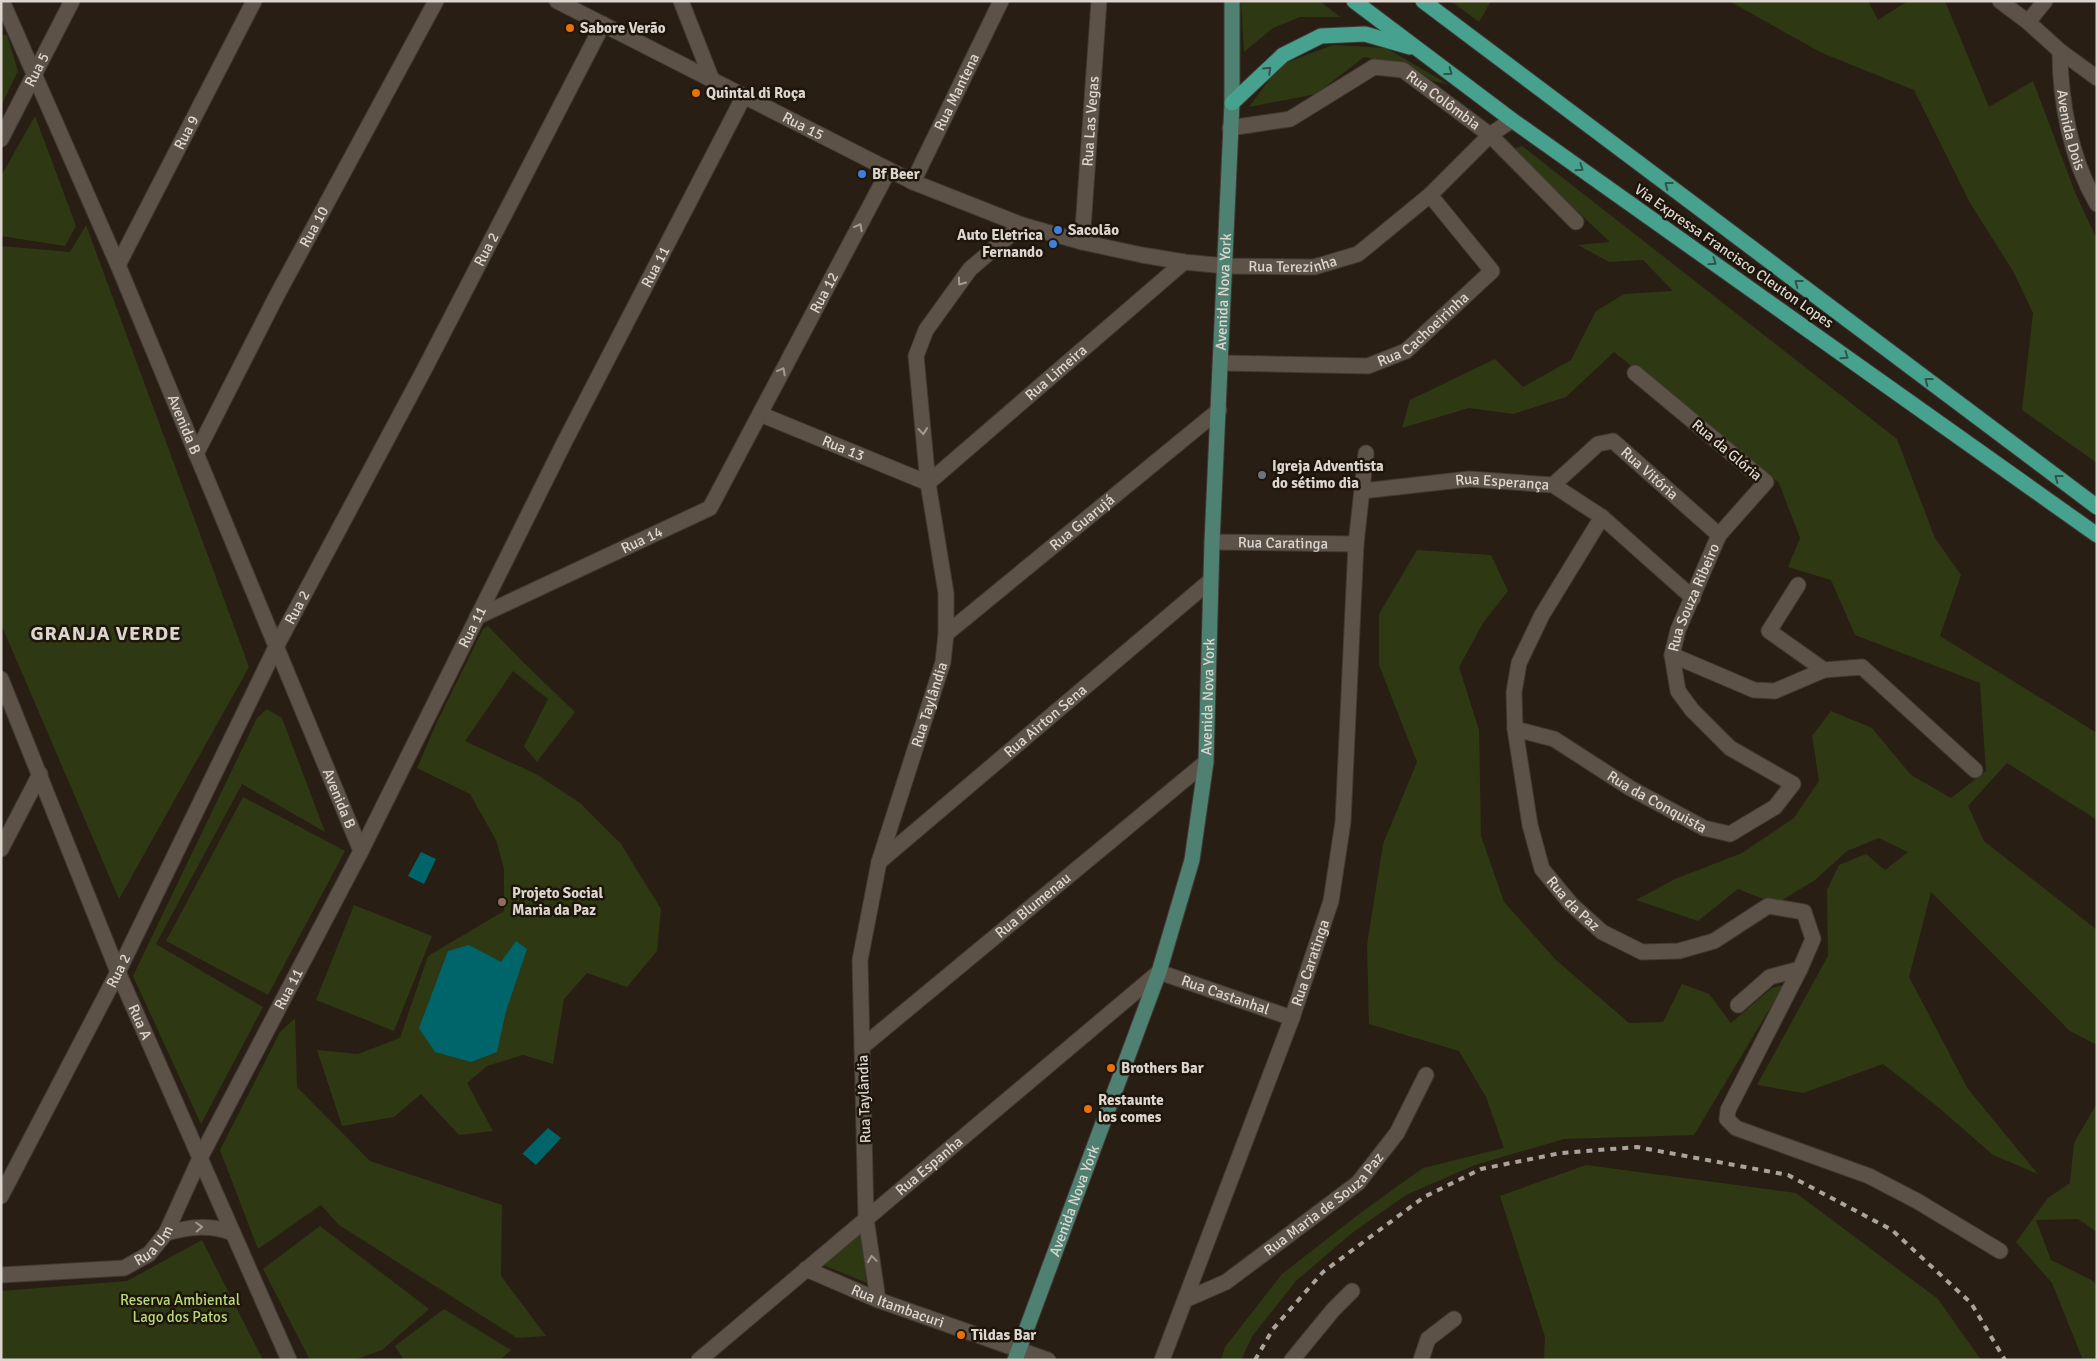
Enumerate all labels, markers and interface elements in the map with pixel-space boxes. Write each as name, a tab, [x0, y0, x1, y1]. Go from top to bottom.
place label: Sabore Verão	[580, 19, 666, 37]
marker: Sabore Verão	[564, 22, 576, 34]
street label: Rua 5	[20, 50, 53, 90]
street label: Rua Mantena	[930, 50, 983, 134]
one-way arrow	[1443, 66, 1453, 75]
one-way arrow	[1262, 67, 1271, 76]
street label: Rua Colômbia	[1403, 67, 1484, 134]
street label: Rua Las Vegas	[1078, 75, 1103, 167]
place label: Quintal di Roça	[706, 84, 806, 102]
marker: Quintal di Roça	[690, 87, 702, 99]
street label: Avenida Dois	[2053, 89, 2089, 173]
street label: Rua 15	[779, 108, 827, 144]
street label: Rua 9	[170, 112, 202, 153]
one-way arrow	[1574, 162, 1584, 171]
place label: Bf Beer	[872, 165, 920, 183]
marker: Bf Beer	[856, 168, 868, 180]
street label: Via Expressa Francisco Cleuton Lopes	[1631, 180, 1837, 332]
one-way arrow	[1665, 183, 1674, 191]
street label: Rua 10	[296, 203, 332, 250]
place label: Sacolão	[1068, 221, 1119, 239]
one-way arrow	[852, 223, 862, 232]
marker: Sacolão	[1052, 224, 1064, 236]
place label: Auto Eletrica Fernando	[957, 226, 1043, 261]
street label: Rua 2	[470, 229, 503, 269]
street label: Avenida Nova York	[1212, 232, 1235, 351]
marker: Auto Eletrica Fernando	[1047, 238, 1059, 250]
street label: Rua 11	[637, 243, 673, 291]
street label: Rua Terezinha	[1248, 252, 1339, 276]
one-way arrow	[1707, 256, 1716, 265]
street label: Rua 12	[806, 269, 842, 316]
one-way arrow	[958, 276, 967, 286]
one-way arrow	[1794, 280, 1804, 289]
street label: Rua Cachoeirinha	[1375, 288, 1473, 370]
street label: Rua Limeira	[1021, 341, 1091, 404]
one-way arrow	[1839, 350, 1849, 359]
one-way arrow	[776, 367, 786, 376]
one-way arrow	[1925, 378, 1934, 386]
street label: Avenida B	[164, 392, 205, 457]
street label: Rua da Glória	[1688, 416, 1766, 484]
one-way arrow	[917, 427, 928, 435]
street label: Rua 13	[819, 432, 867, 465]
street label: Rua Vitória	[1617, 443, 1682, 504]
place label: Igreja Adventista do sétimo dia	[1272, 457, 1384, 492]
marker: Igreja Adventista do sétimo dia	[1256, 469, 1268, 481]
street label: Rua Esperança	[1454, 470, 1550, 494]
one-way arrow	[2054, 475, 2064, 484]
street label: Rua Guarujá	[1046, 490, 1118, 554]
street label: Rua 14	[618, 522, 666, 557]
street label: Rua Caratinga	[1238, 533, 1328, 553]
street label: Rua Souza Ribeiro	[1664, 540, 1723, 654]
street label: Rua 2	[281, 587, 314, 627]
street label: Rua 11	[455, 603, 490, 651]
district label: GRANJA VERDE	[30, 621, 182, 646]
street label: Avenida Nova York	[1197, 637, 1218, 756]
street label: Rua Taylândia	[907, 660, 951, 749]
street label: Rua Airton Sena	[1000, 681, 1090, 761]
street label: Avenida B	[319, 766, 360, 831]
street label: Rua da Conquista	[1604, 767, 1710, 837]
street label: Rua Blumenau	[991, 869, 1074, 942]
street label: Rua da Paz	[1543, 873, 1604, 935]
place label: Projeto Social Maria da Paz	[512, 884, 603, 919]
marker: Projeto Social Maria da Paz	[496, 896, 508, 908]
street label: Rua Caratinga	[1288, 917, 1333, 1009]
street label: Rua 2	[102, 951, 135, 991]
street label: Rua 11	[270, 965, 307, 1013]
street label: Rua Castanhal	[1179, 971, 1272, 1019]
street label: Rua A	[124, 1001, 156, 1042]
street label: Rua Taylândia	[853, 1055, 875, 1143]
place label: Brothers Bar	[1121, 1059, 1204, 1077]
marker: Brothers Bar	[1105, 1062, 1117, 1074]
place label: Restaunte los comes	[1098, 1091, 1164, 1126]
marker: Restaunte los comes	[1082, 1103, 1094, 1115]
street label: Rua Espanha	[892, 1132, 966, 1199]
street label: Avenida Nova York	[1045, 1142, 1103, 1259]
street label: Rua Maria de Souza Paz	[1260, 1149, 1388, 1259]
one-way arrow	[196, 1221, 204, 1232]
street label: Rua Um	[131, 1223, 177, 1270]
one-way arrow	[868, 1255, 878, 1263]
street label: Rua Itambacuri	[849, 1281, 946, 1332]
park label: Reserva Ambiental Lago dos Patos	[120, 1291, 240, 1326]
place label: Tildas Bar	[971, 1326, 1036, 1344]
marker: Tildas Bar	[955, 1329, 967, 1341]

